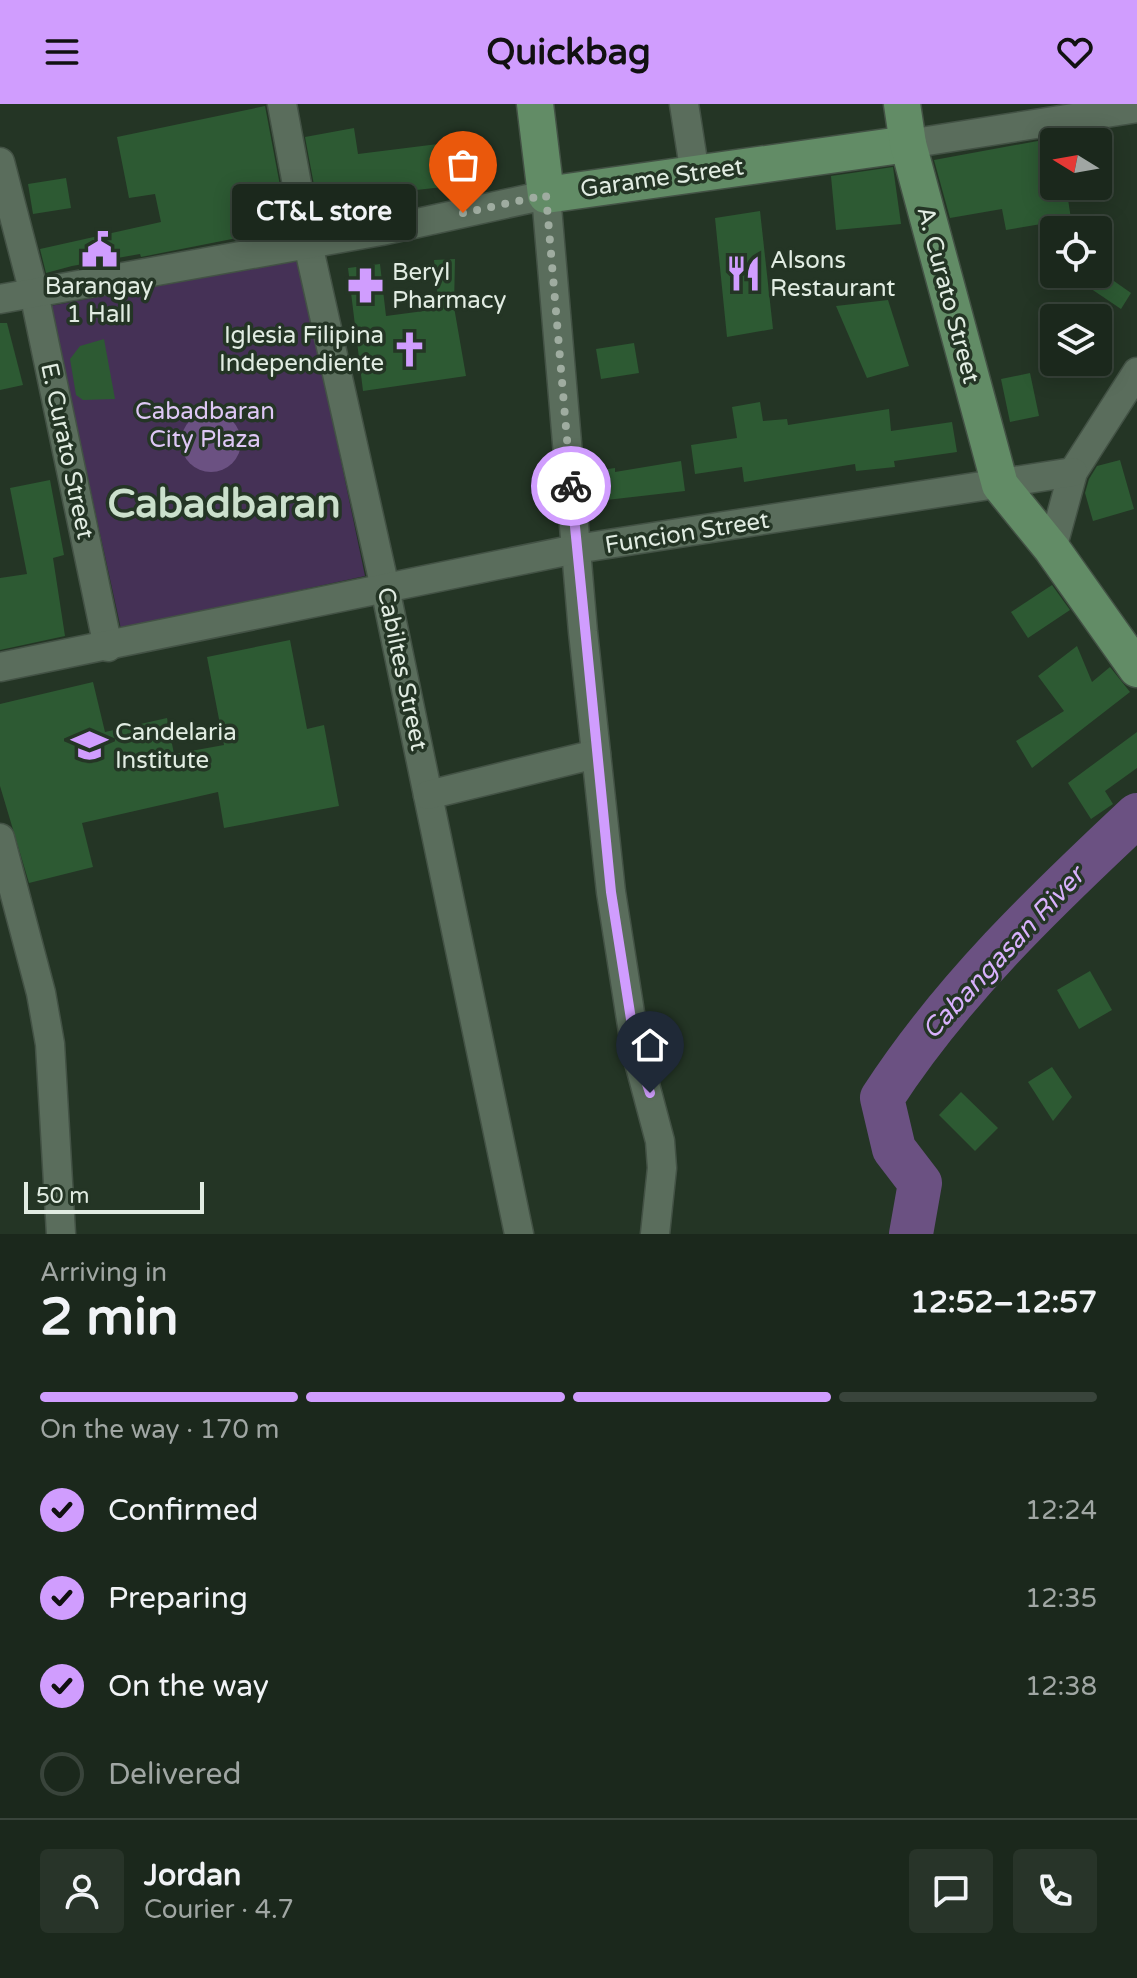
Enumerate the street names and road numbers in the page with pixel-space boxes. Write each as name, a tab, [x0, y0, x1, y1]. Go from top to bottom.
street label: Garame Street	[578, 152, 746, 204]
street label: A. Curato Street	[910, 203, 986, 387]
street label: E. Curato Street	[34, 360, 100, 542]
street label: Funcion Street	[603, 506, 771, 560]
street label: Cabiltes Street	[371, 585, 433, 753]

